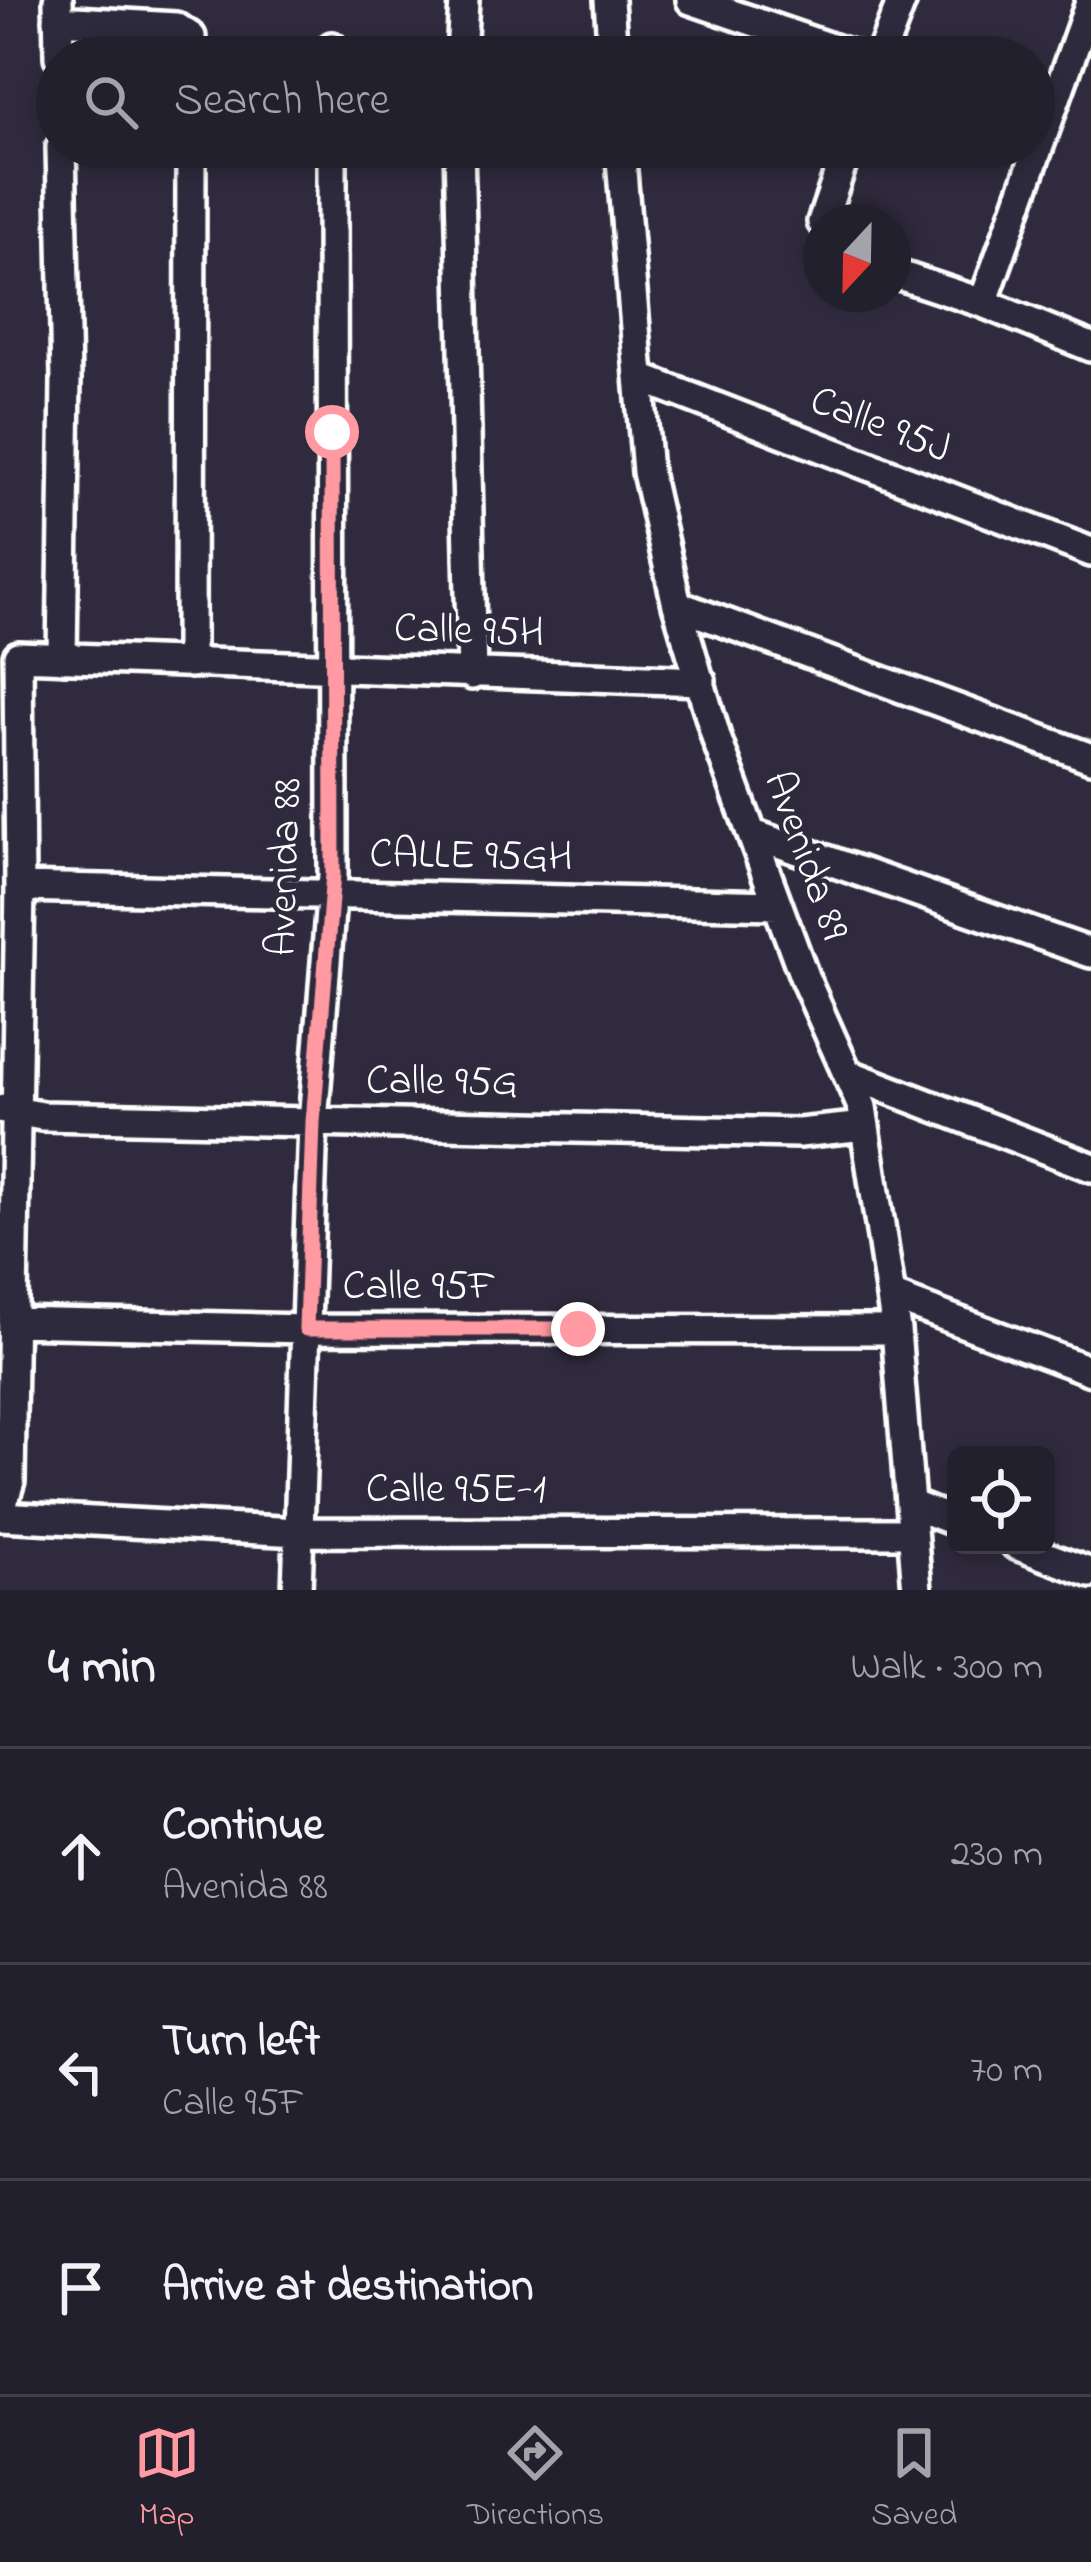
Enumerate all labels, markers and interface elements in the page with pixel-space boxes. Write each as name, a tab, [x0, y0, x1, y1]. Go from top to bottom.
search box	[36, 36, 1055, 168]
icon: search	[78, 69, 144, 135]
text: Search here	[174, 69, 390, 135]
north arrow	[803, 204, 911, 312]
street label: Calle 95J	[801, 371, 959, 481]
route start	[305, 405, 359, 459]
street label: Calle 95H	[393, 599, 545, 665]
street label: Avenida 89	[746, 763, 864, 949]
street label: Avenida 88	[252, 777, 320, 957]
street label: CALLE 95GH	[369, 825, 573, 889]
street label: Calle 95G	[365, 1051, 519, 1115]
street label: Calle 95F	[342, 1257, 496, 1318]
route end	[551, 1302, 605, 1356]
map controls	[947, 1446, 1055, 1554]
button: locate	[947, 1446, 1055, 1554]
street label: Calle 95E-1	[366, 1460, 546, 1521]
text: 4 min	[48, 1631, 156, 1706]
text: Walk · 300 m	[850, 1640, 1043, 1697]
text: Continue	[162, 1794, 323, 1860]
icon: ahead	[48, 1823, 114, 1889]
text: 230 m	[951, 1827, 1043, 1884]
text: Avenida 88	[162, 1860, 328, 1917]
text: Turn left	[162, 2010, 320, 2076]
icon: left	[48, 2039, 114, 2105]
text: 70 m	[970, 2043, 1043, 2100]
text: Calle 95F	[162, 2076, 304, 2133]
icon: arrive	[48, 2255, 114, 2321]
text: Arrive at destination	[162, 2255, 533, 2321]
tab: Map	[134, 2420, 200, 2540]
tab: Directions	[467, 2420, 604, 2540]
tab: Saved	[871, 2420, 957, 2540]

